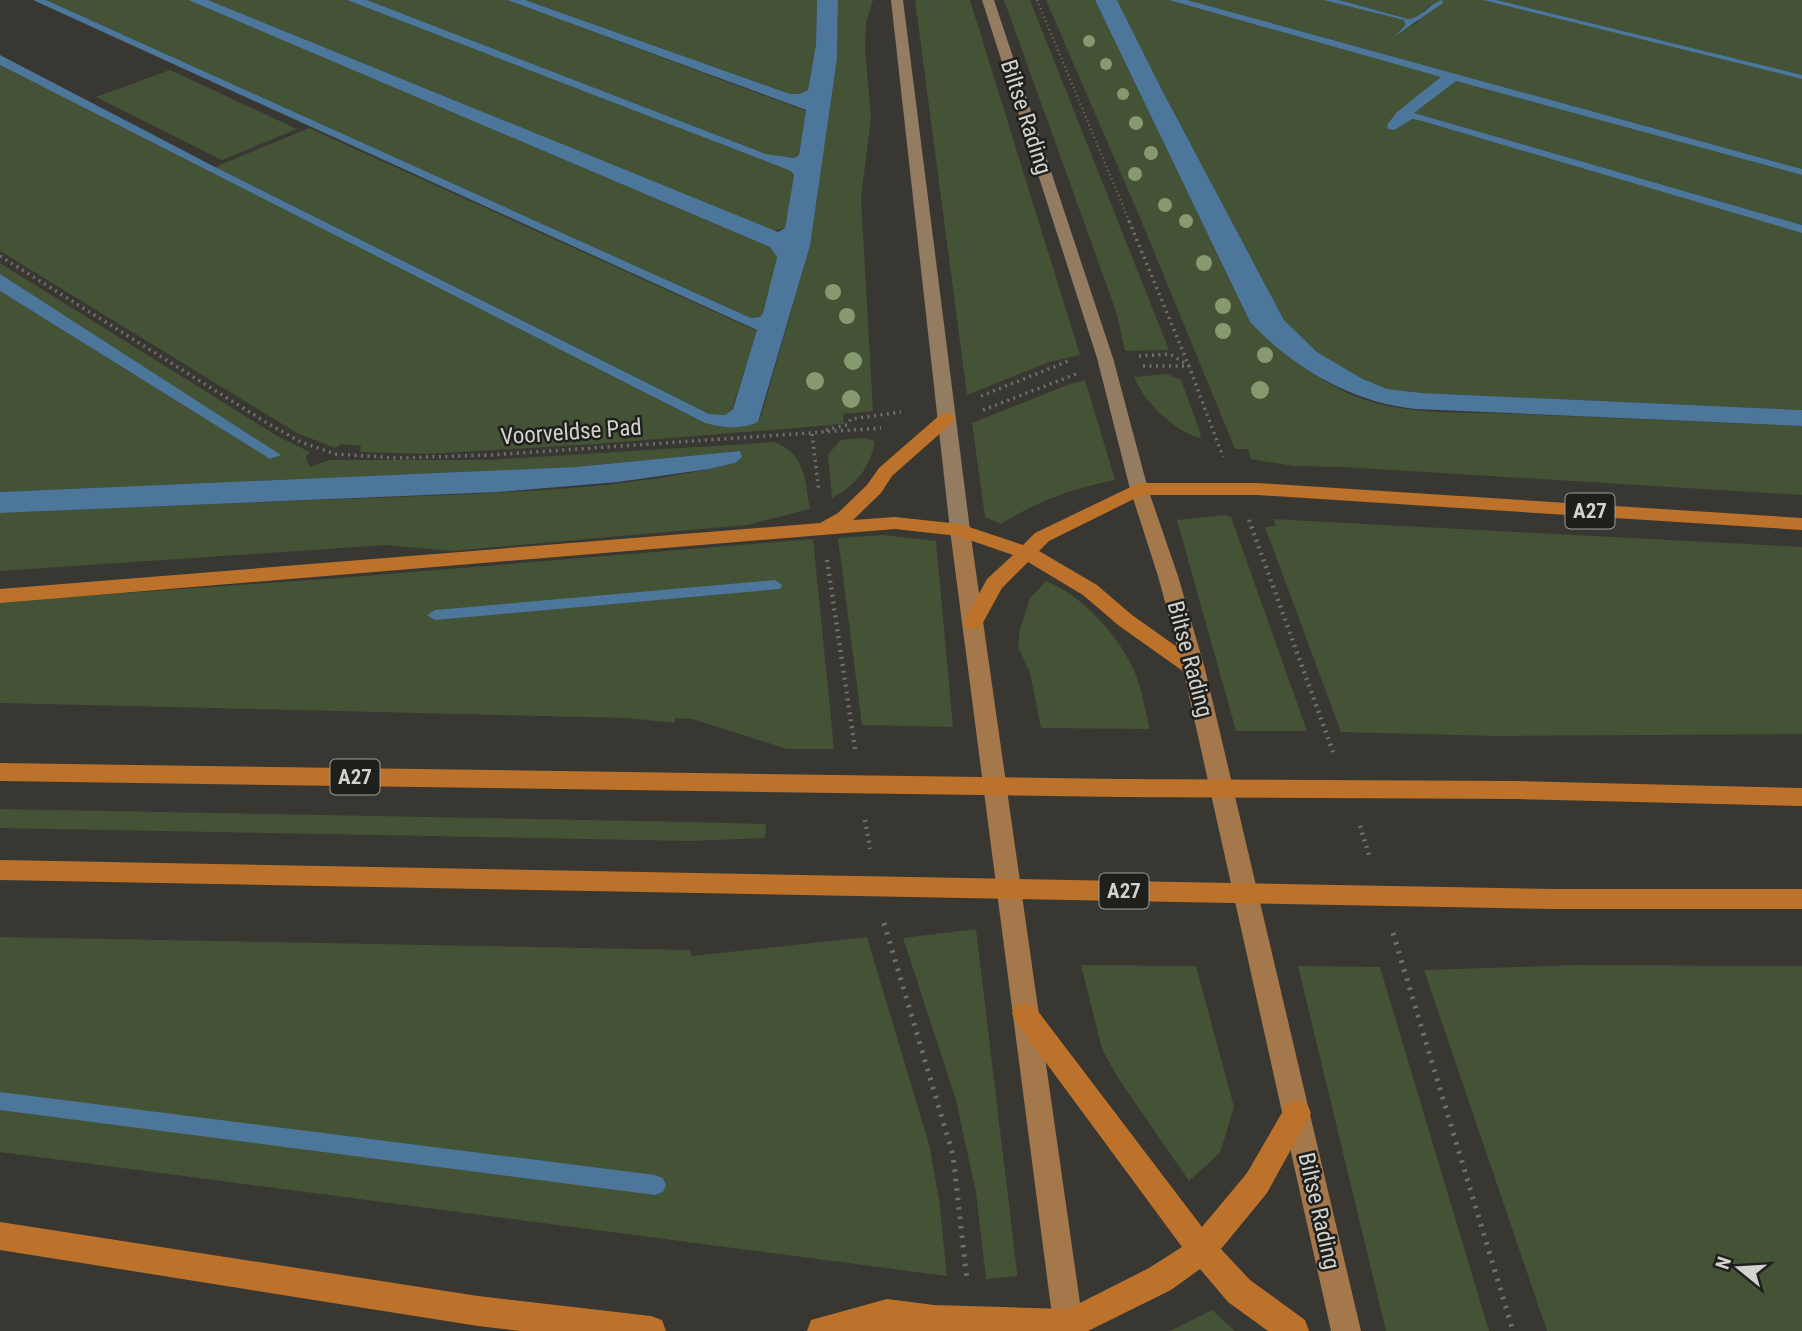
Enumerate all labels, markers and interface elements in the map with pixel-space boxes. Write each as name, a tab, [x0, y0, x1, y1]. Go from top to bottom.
street label: Biltse Rading	[995, 56, 1057, 178]
street label: Voorveldse Pad	[500, 414, 642, 450]
road number: A27	[1566, 494, 1614, 528]
street label: Biltse Rading	[1162, 598, 1218, 720]
road number: A27	[330, 760, 380, 794]
road number: A27	[1100, 874, 1148, 908]
street label: Biltse Rading	[1292, 1150, 1346, 1272]
north arrow	[1704, 1233, 1774, 1303]
text: N	[1711, 1254, 1736, 1272]

